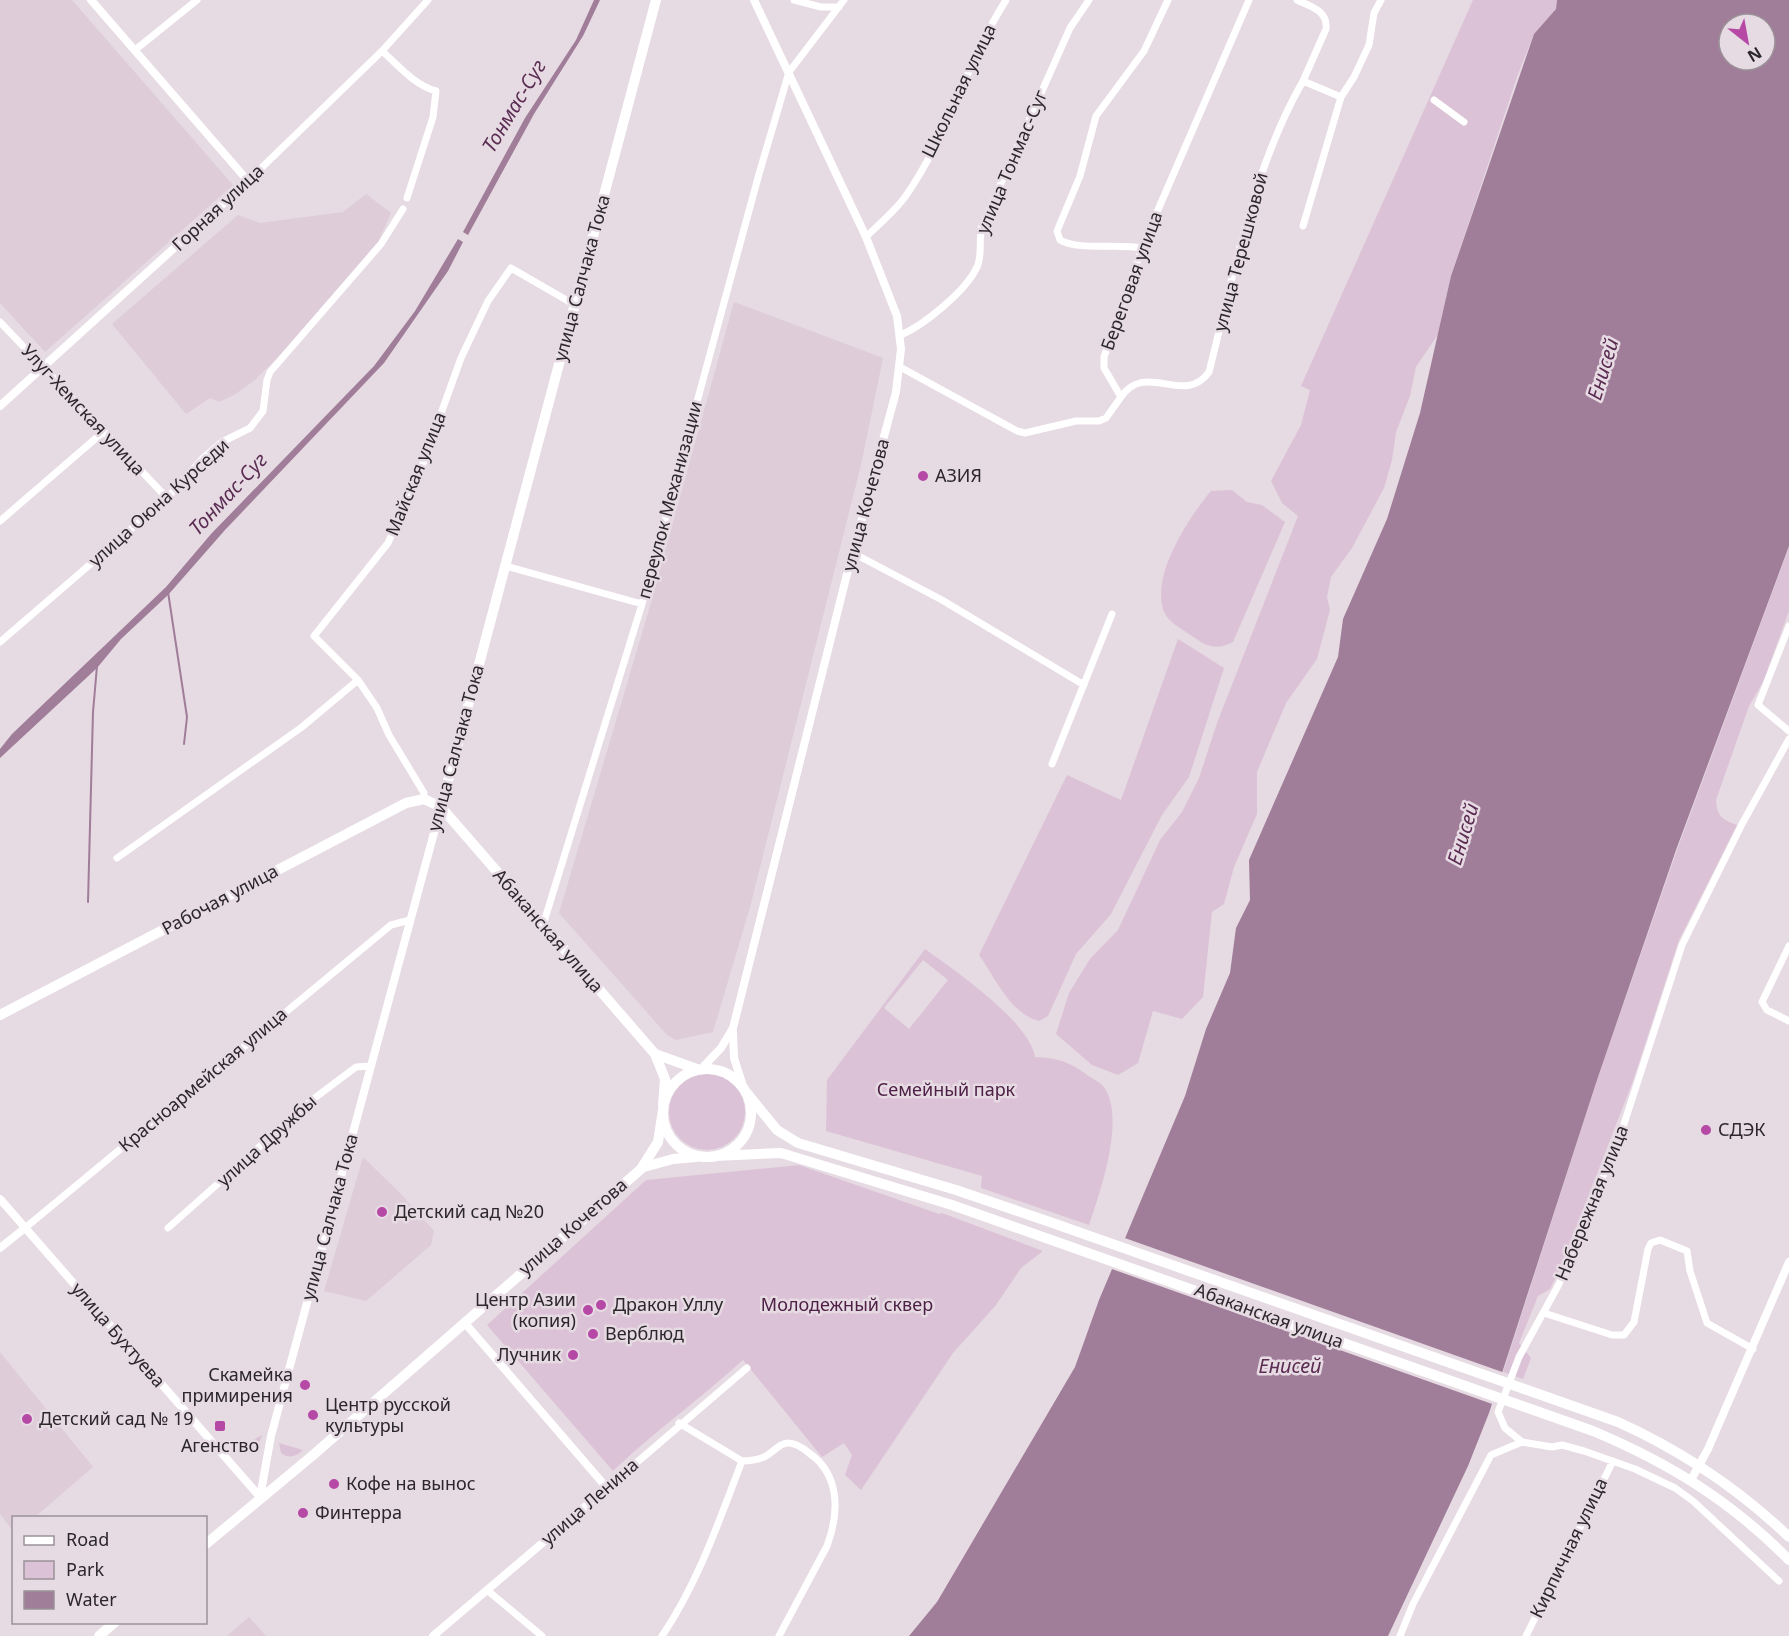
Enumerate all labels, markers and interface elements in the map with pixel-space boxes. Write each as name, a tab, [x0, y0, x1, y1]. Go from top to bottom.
north arrow	[1717, 12, 1777, 72]
street label: Школьная улица	[915, 20, 1001, 161]
text: N	[1743, 42, 1766, 68]
water label: Тонмас-Суг	[475, 54, 552, 157]
street label: улица Тонмас-Суг	[970, 86, 1052, 237]
street label: Горная улица	[166, 159, 268, 256]
street label: улица Терешковой	[1207, 170, 1273, 334]
street label: улица Салчака Тока	[547, 192, 615, 364]
street label: Береговая улица	[1095, 208, 1167, 354]
water label: Енисей	[1580, 335, 1625, 403]
street label: Улуг-Хемская улица	[17, 339, 151, 480]
street label: переулок Механизации	[631, 398, 707, 601]
street label: Майская улица	[379, 408, 451, 539]
street label: улица Оюна Курседи	[83, 433, 234, 572]
street label: улица Кочетова	[836, 436, 894, 574]
water label: Тонмас-Суг	[182, 446, 273, 541]
place label: АЗИЯ	[935, 463, 982, 487]
marker: АЗИЯ	[916, 469, 930, 483]
street label: улица Салчака Тока	[421, 662, 489, 834]
water label: Енисей	[1440, 800, 1485, 868]
street label: Рабочая улица	[157, 858, 282, 940]
street label: Абаканская улица	[488, 863, 609, 997]
street label: Красноармейская улица	[113, 1002, 292, 1157]
park label: Семейный парк	[877, 1077, 1016, 1101]
street label: улица Дружбы	[211, 1089, 321, 1191]
place label: СДЭК	[1718, 1117, 1766, 1141]
street label: Набережная улица	[1549, 1121, 1633, 1284]
marker: СДЭК	[1699, 1123, 1713, 1137]
street label: улица Салчака Тока	[295, 1131, 363, 1303]
street label: улица Кочетова	[513, 1172, 632, 1280]
place label: Детский сад №20	[394, 1199, 544, 1223]
marker: Детский сад №20	[375, 1205, 389, 1219]
street label: улица Бухтуева	[66, 1277, 171, 1392]
street label: Абаканская улица	[1192, 1277, 1347, 1353]
place label: Центр Азии (копия)	[475, 1287, 576, 1332]
place label: Дракон Уллу	[613, 1292, 724, 1316]
park label: Молодежный сквер	[761, 1292, 933, 1316]
marker: Дракон Уллу	[594, 1298, 608, 1312]
marker: Центр Азии (копия)	[581, 1303, 595, 1317]
place label: Верблюд	[605, 1321, 684, 1345]
marker: Верблюд	[586, 1327, 600, 1341]
place label: Лучник	[497, 1342, 561, 1366]
marker: Лучник	[566, 1348, 580, 1362]
water label: Енисей	[1259, 1352, 1321, 1379]
place label: Скамейка примирения	[181, 1362, 293, 1407]
marker: Скамейка примирения	[298, 1378, 312, 1392]
place label: Центр русской культуры	[325, 1392, 451, 1437]
place label: Детский сад № 19	[39, 1406, 194, 1430]
marker: Центр русской культуры	[306, 1408, 320, 1422]
marker: Детский сад № 19	[20, 1412, 34, 1426]
marker: Агенство	[213, 1419, 227, 1433]
place label: Агенство	[181, 1433, 259, 1457]
street label: улица Ленина	[536, 1452, 643, 1550]
place label: Кофе на вынос	[346, 1471, 476, 1495]
street label: Кирпичная улица	[1524, 1473, 1612, 1622]
marker: Кофе на вынос	[327, 1477, 341, 1491]
place label: Финтерра	[315, 1500, 402, 1524]
marker: Финтерра	[296, 1506, 310, 1520]
legend	[12, 1516, 207, 1624]
text: Road	[66, 1527, 109, 1551]
text: Park	[66, 1557, 104, 1581]
text: Water	[66, 1587, 117, 1611]

